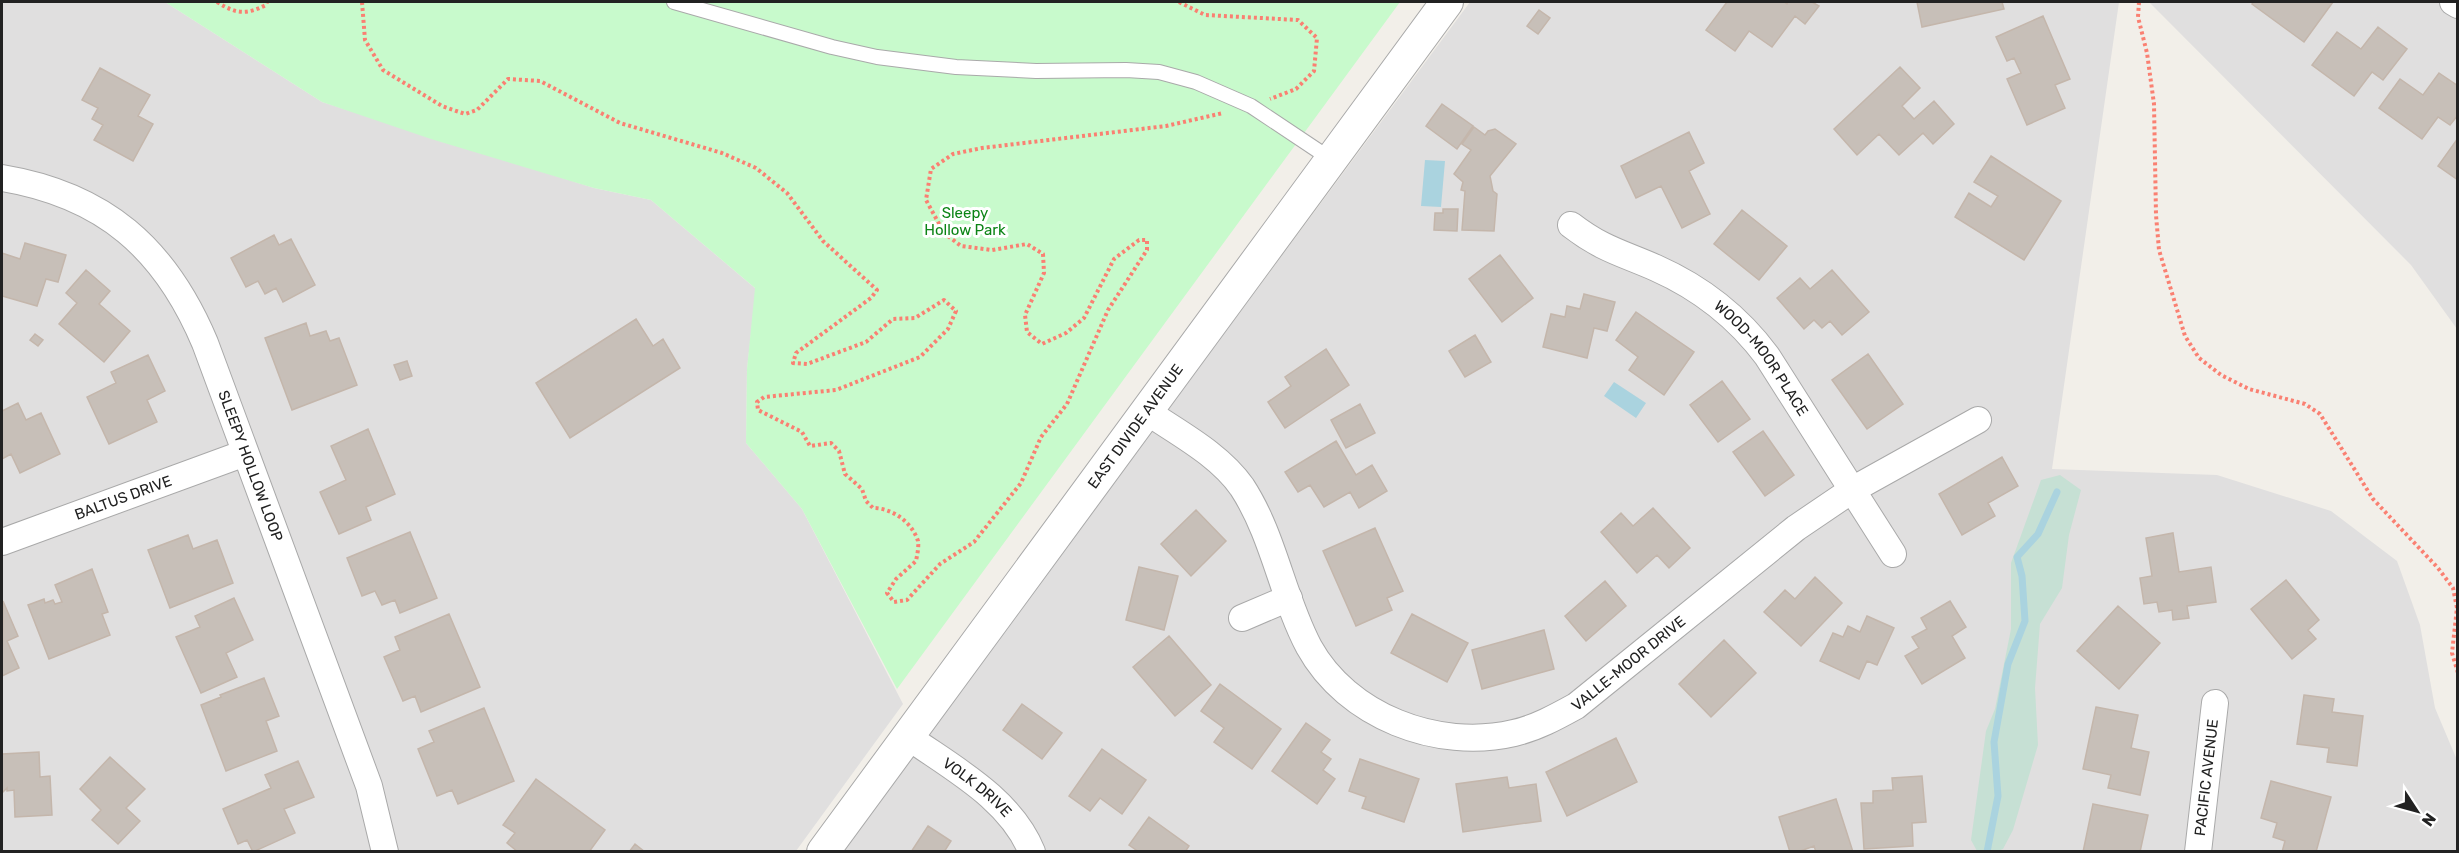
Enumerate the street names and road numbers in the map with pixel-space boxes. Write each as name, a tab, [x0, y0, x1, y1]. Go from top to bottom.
street label: WOOD-MOOR PLACE	[1710, 297, 1812, 419]
street label: EAST DIVIDE AVENUE	[1084, 361, 1187, 492]
street label: SLEEPY HOLLOW LOOP	[214, 388, 287, 544]
street label: BALTUS DRIVE	[72, 472, 174, 524]
street label: VALLE-MOOR DRIVE	[1568, 612, 1689, 715]
street label: PACIFIC AVENUE	[2191, 718, 2222, 837]
street label: VOLK DRIVE	[939, 754, 1015, 821]

